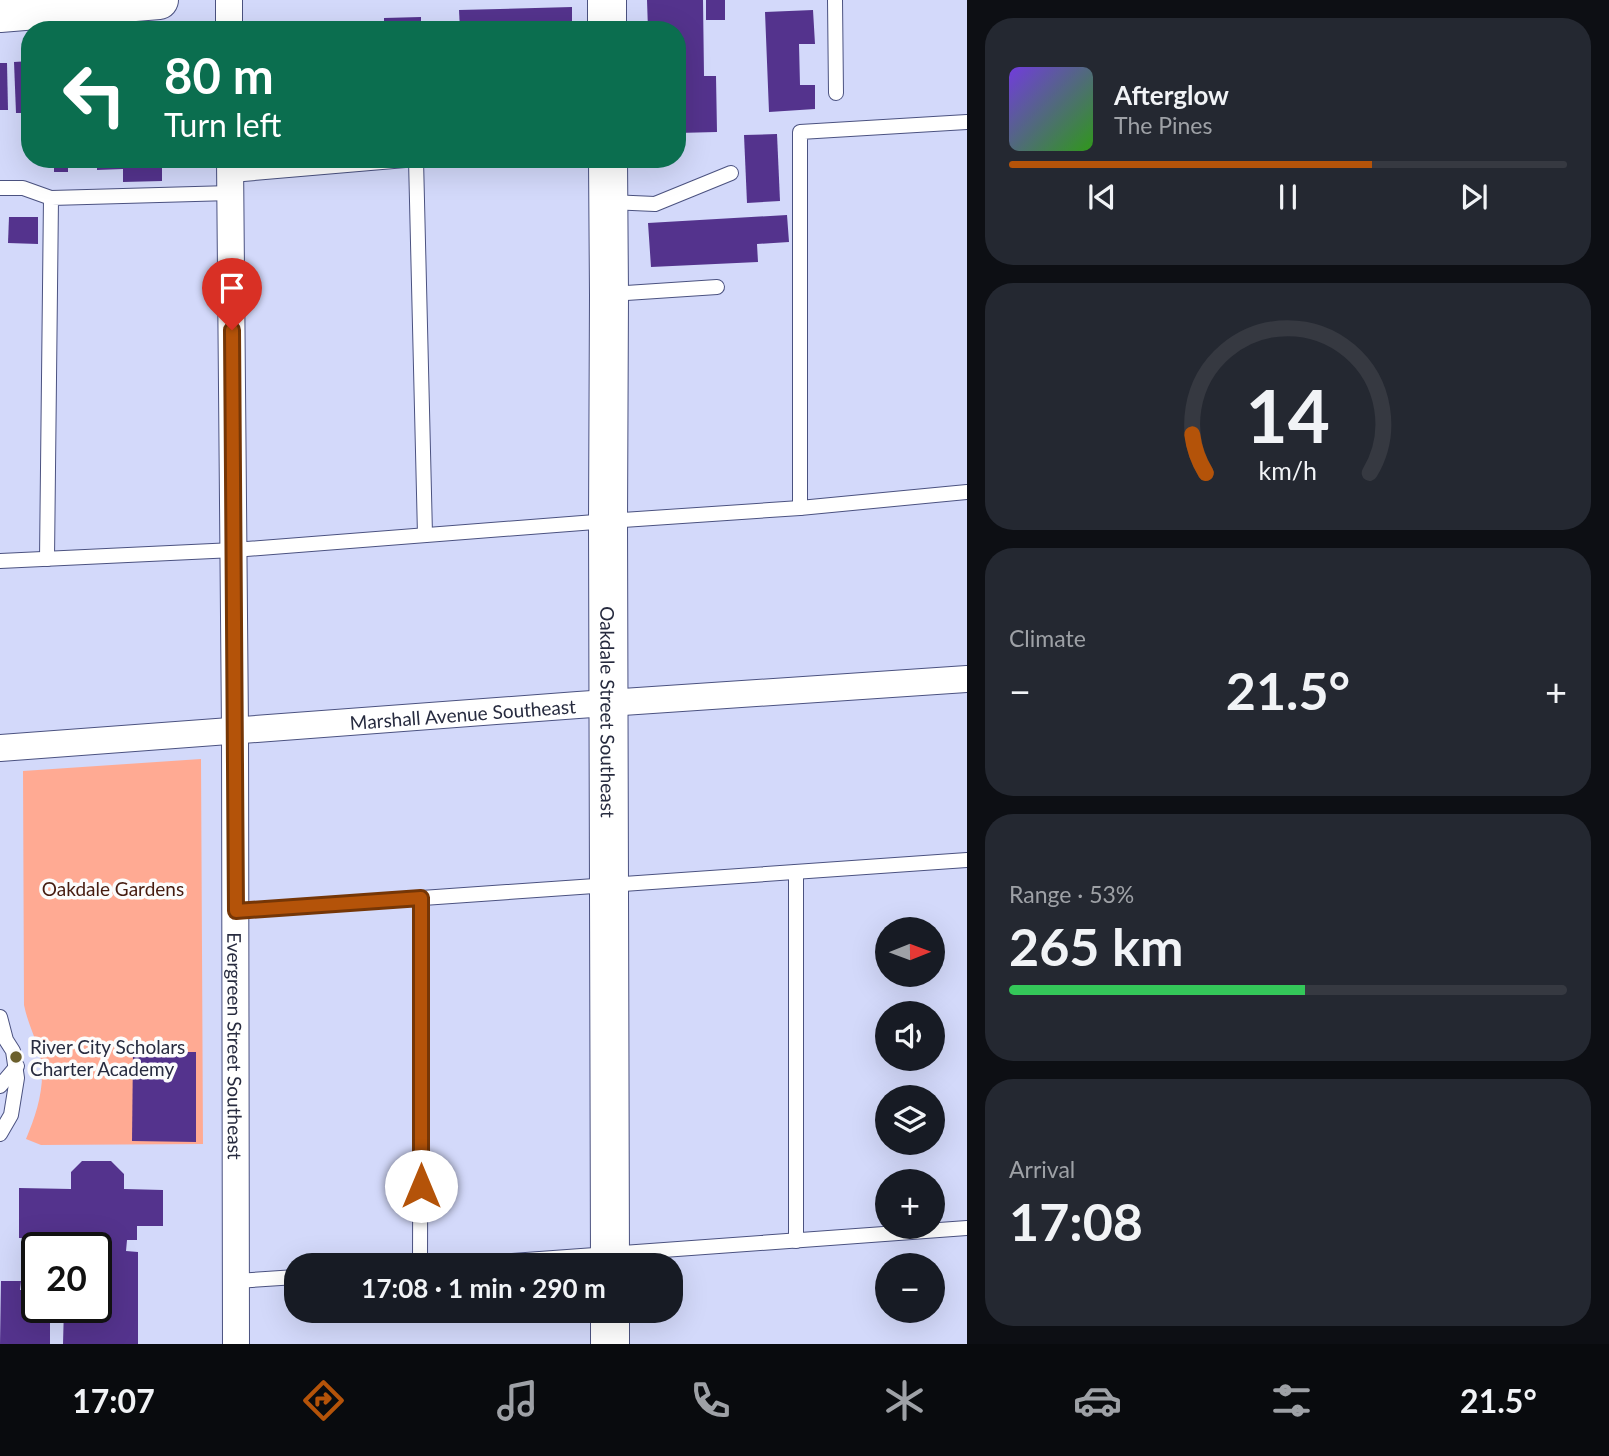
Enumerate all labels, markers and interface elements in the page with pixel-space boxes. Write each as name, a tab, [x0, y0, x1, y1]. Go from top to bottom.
text: 80 m	[164, 46, 274, 104]
icon: left	[49, 49, 140, 140]
text: Afterglow	[1114, 79, 1229, 111]
text: Turn left	[164, 105, 281, 144]
text: The Pines	[1114, 111, 1212, 139]
icon: previous	[1083, 178, 1121, 216]
icon: pause	[1269, 178, 1307, 216]
icon: next	[1455, 178, 1493, 216]
pin	[202, 258, 262, 330]
icon: arrive	[213, 269, 251, 307]
text: 14	[1246, 371, 1330, 459]
text: km/h	[1259, 455, 1317, 485]
street label: Oakdale Street Southeast	[597, 606, 620, 818]
text: Climate	[1009, 624, 1086, 652]
text: 21.5°	[1226, 659, 1350, 721]
text: −	[1009, 668, 1031, 714]
text: +	[1545, 668, 1567, 714]
street label: Marshall Avenue Southeast	[349, 694, 577, 733]
park label: Oakdale Gardens	[42, 877, 184, 900]
text: Range · 53%	[1009, 880, 1134, 908]
text: 265 km	[1009, 915, 1183, 977]
north arrow	[875, 917, 945, 987]
map controls	[875, 917, 945, 1323]
street label: Evergreen Street Southeast	[224, 932, 247, 1160]
button: sound	[875, 1001, 945, 1071]
place label: River City Scholars Charter Academy	[30, 1035, 185, 1080]
marker: River City Scholars Charter Academy	[8, 1049, 24, 1065]
button: layers	[875, 1085, 945, 1155]
position arrow	[384, 1149, 458, 1223]
text: Arrival	[1009, 1155, 1075, 1183]
button: +	[875, 1169, 945, 1239]
text: 17:08	[1009, 1190, 1143, 1252]
speed limit sign: 20	[21, 1232, 112, 1323]
button: −	[875, 1253, 945, 1323]
text: 17:08 · 1 min · 290 m	[361, 1272, 606, 1304]
icon: directions	[299, 1376, 348, 1425]
icon: music	[493, 1376, 542, 1425]
icon: phone	[686, 1376, 735, 1425]
icon: climate	[880, 1376, 929, 1425]
icon: car	[1073, 1376, 1122, 1425]
icon: filters	[1267, 1376, 1316, 1425]
text: 17:07	[72, 1381, 155, 1420]
text: 21.5°	[1460, 1381, 1537, 1420]

